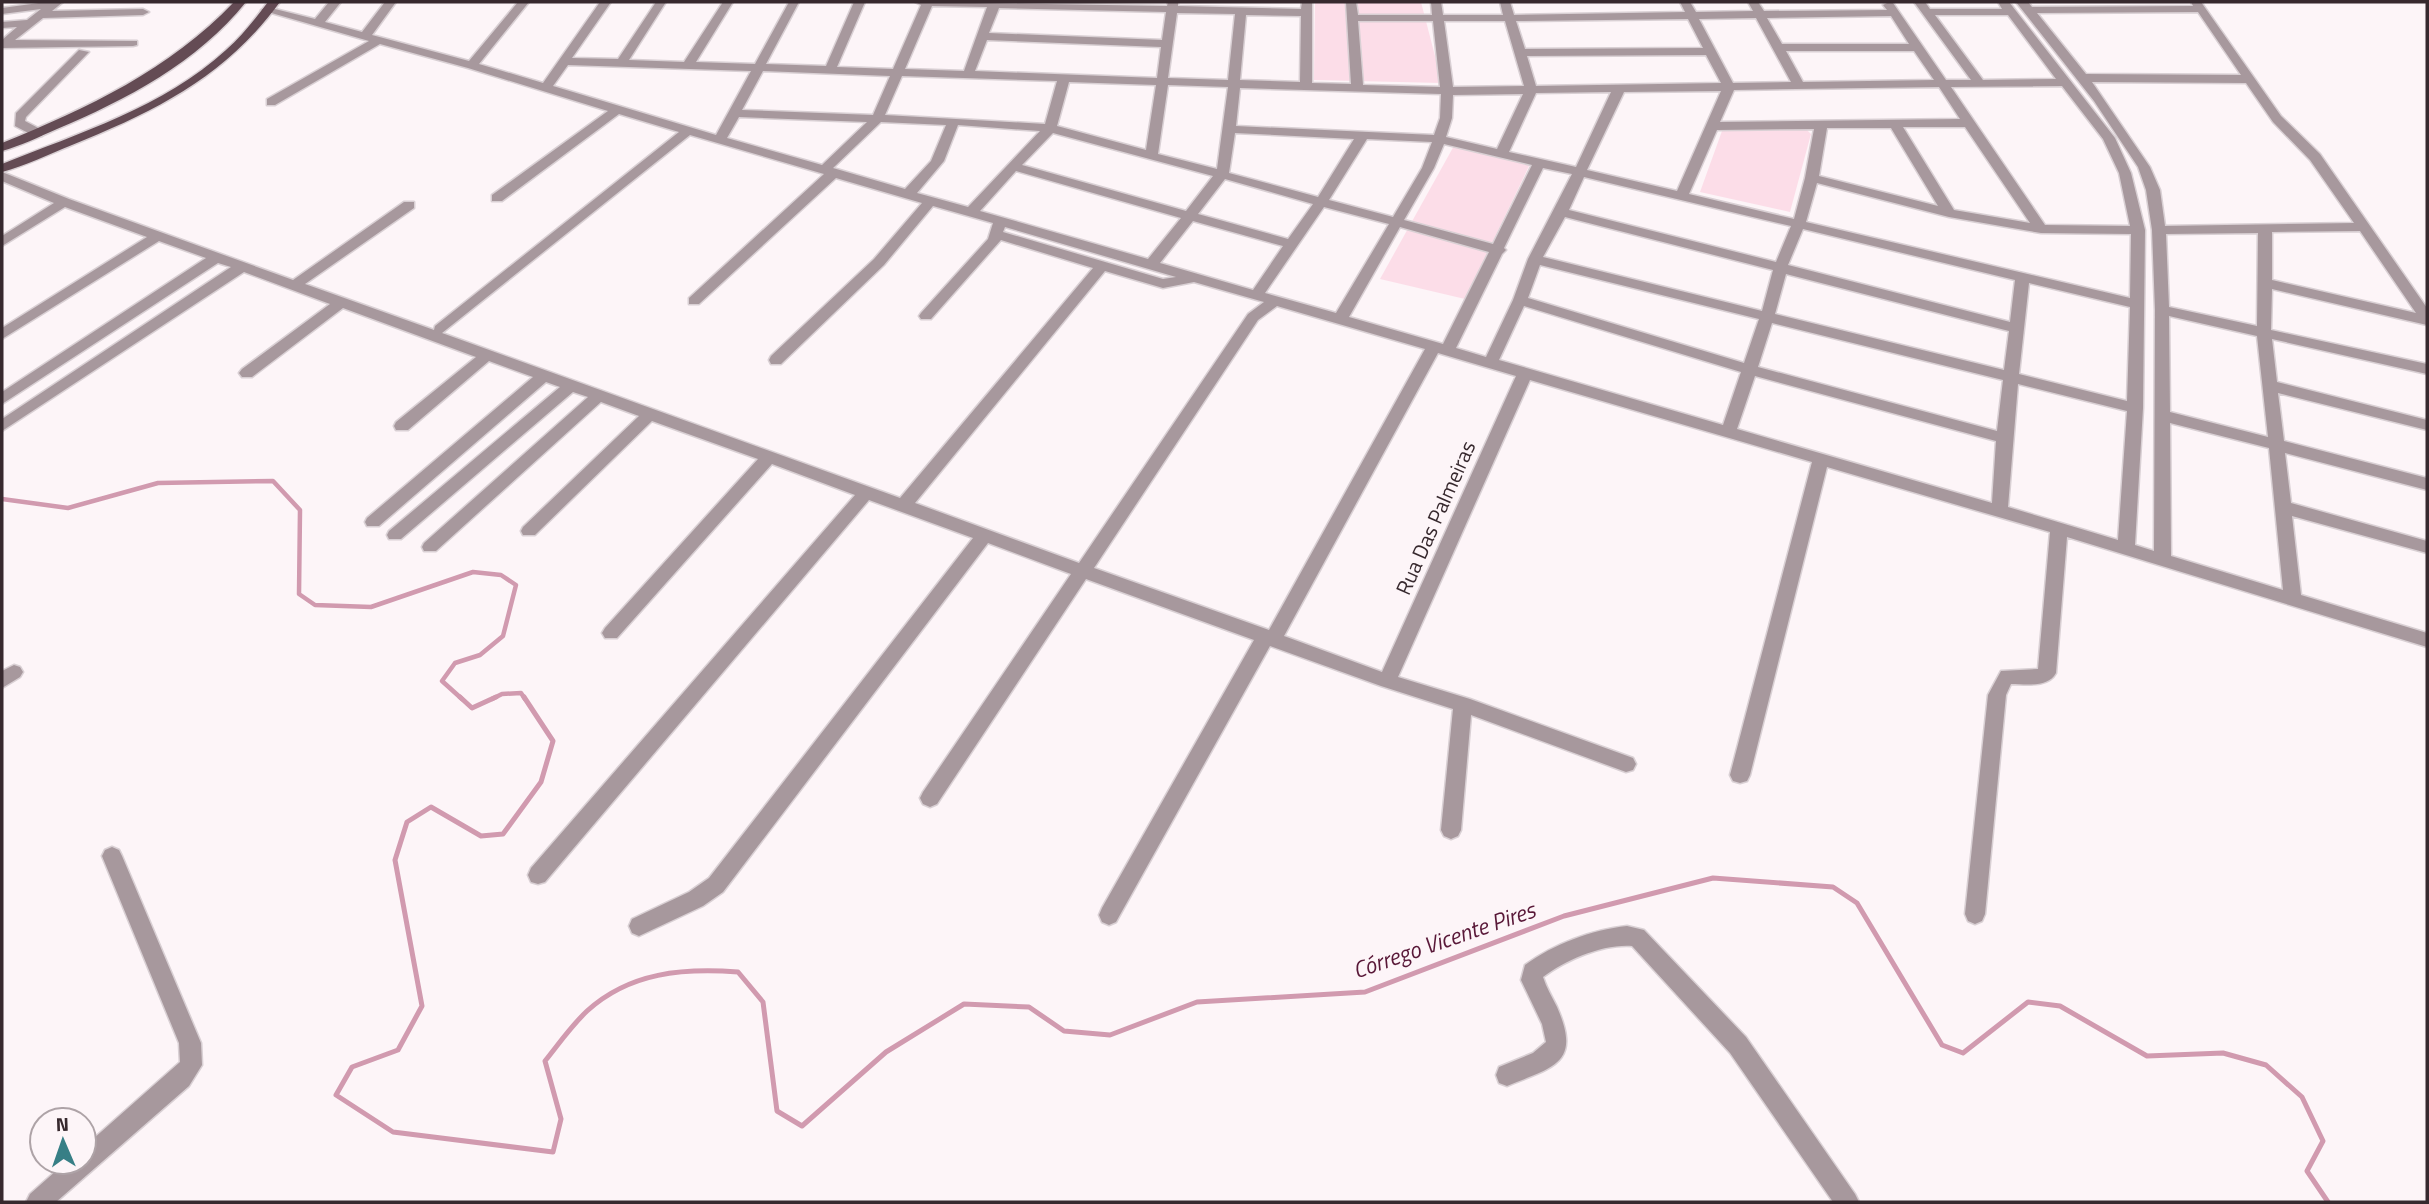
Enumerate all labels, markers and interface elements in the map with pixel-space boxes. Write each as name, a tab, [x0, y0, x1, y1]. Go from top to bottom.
street label: Rua Das Palmeiras	[1387, 435, 1483, 600]
water label: Córrego Vicente Pires	[1348, 891, 1542, 987]
north arrow	[28, 1106, 98, 1176]
text: N	[55, 1109, 69, 1138]

